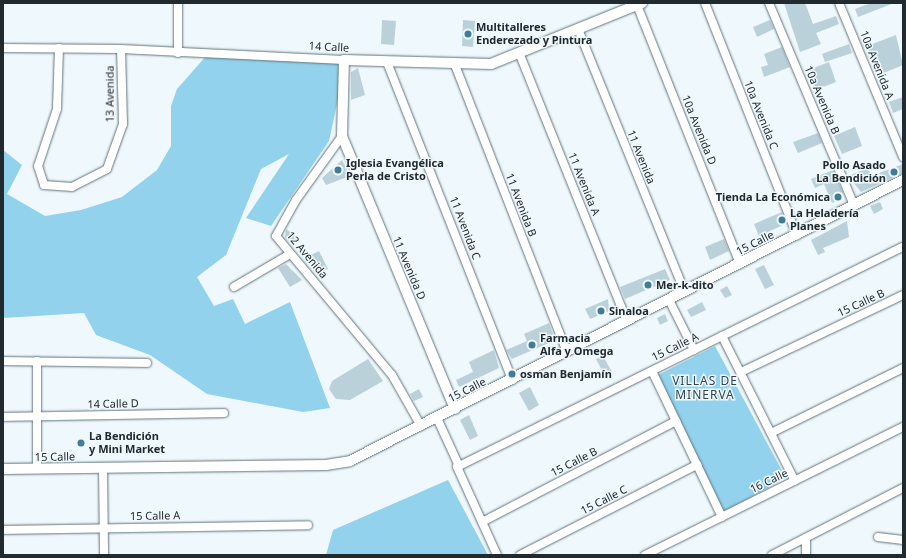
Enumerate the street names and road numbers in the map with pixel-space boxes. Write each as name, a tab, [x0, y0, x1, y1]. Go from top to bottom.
street label: 10a Avenida A	[857, 29, 897, 101]
street label: 14 Calle	[308, 39, 350, 55]
street label: 10a Avenida B	[802, 64, 842, 136]
street label: 13 Avenida	[103, 66, 117, 122]
street label: 10a Avenida C	[741, 79, 781, 151]
street label: 10a Avenida D	[679, 93, 719, 167]
street label: 11 Avenida	[624, 128, 658, 186]
street label: 11 Avenida A	[565, 151, 603, 217]
street label: 11 Avenida B	[503, 171, 539, 239]
street label: 11 Avenida C	[447, 195, 483, 261]
street label: 15 Calle	[734, 228, 776, 258]
street label: 12 Avenida	[284, 229, 330, 281]
street label: 11 Avenida D	[390, 234, 428, 302]
street label: 15 Calle B	[835, 286, 887, 320]
street label: 15 Calle A	[649, 330, 701, 364]
street label: 15 Calle	[446, 375, 488, 405]
street label: 14 Calle D	[87, 397, 139, 411]
street label: 15 Calle B	[549, 445, 599, 479]
street label: 15 Calle	[35, 450, 75, 464]
street label: 16 Calle	[748, 466, 790, 496]
street label: 15 Calle C	[579, 483, 629, 517]
street label: 15 Calle A	[130, 509, 180, 523]

